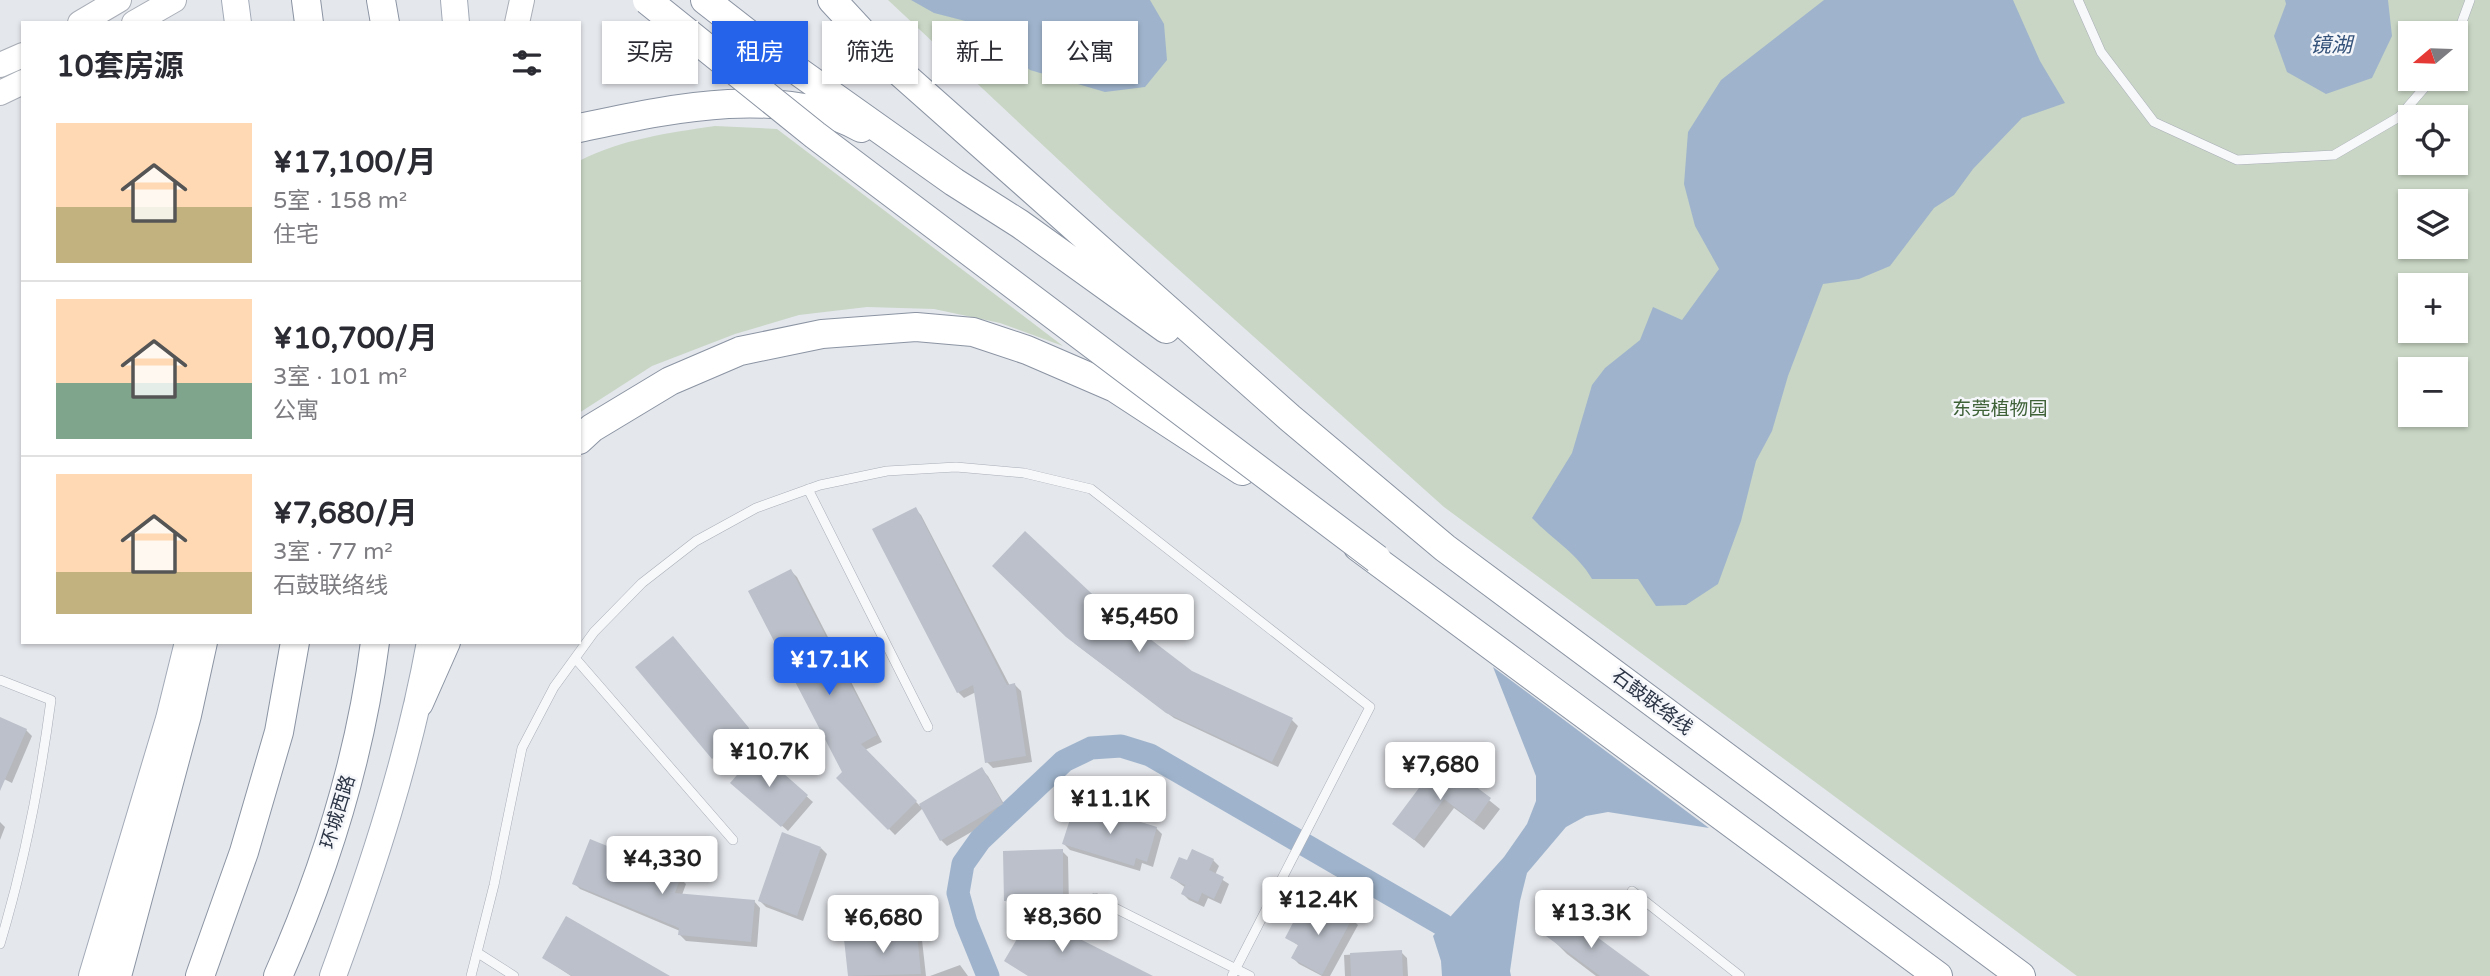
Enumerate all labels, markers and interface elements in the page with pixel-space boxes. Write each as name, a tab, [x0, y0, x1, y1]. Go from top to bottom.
chip: 买房	[602, 21, 698, 84]
chip: 租房	[712, 21, 808, 84]
chip: 筛选	[822, 21, 918, 84]
chip: 新上	[932, 21, 1028, 84]
chip: 公寓	[1042, 21, 1138, 84]
north arrow	[2398, 21, 2468, 91]
map controls	[2398, 21, 2468, 427]
water label: 镜湖	[2310, 33, 2355, 58]
icon: filters	[508, 44, 546, 82]
text: 10套房源	[56, 48, 184, 85]
button: locate	[2398, 105, 2468, 175]
text: ¥17,100/月	[273, 144, 437, 181]
icon: home	[112, 151, 196, 235]
text: 5室 · 158 m²	[273, 187, 407, 215]
button: layers	[2398, 189, 2468, 259]
text: 住宅	[273, 221, 319, 249]
button: +	[2398, 273, 2468, 343]
text: ¥10,700/月	[273, 320, 438, 357]
icon: home	[112, 327, 196, 411]
button: −	[2398, 357, 2468, 427]
text: 3室 · 101 m²	[273, 363, 407, 391]
text: 公寓	[273, 397, 319, 425]
park label: 东莞植物园	[1952, 398, 2048, 420]
text: ¥7,680/月	[273, 495, 418, 532]
icon: home	[112, 502, 196, 586]
text: 3室 · 77 m²	[273, 538, 393, 566]
text: 石鼓联络线	[273, 572, 388, 600]
pin: ¥5,450	[1082, 594, 1196, 654]
text: ¥5,450	[1100, 603, 1178, 631]
pin: ¥17.1K	[772, 638, 886, 697]
text: ¥17.1K	[790, 646, 868, 674]
street label: 石鼓联络线	[1607, 665, 1697, 739]
pin: ¥10.7K	[712, 730, 826, 789]
text: ¥10.7K	[729, 738, 809, 766]
pin: ¥7,680	[1383, 742, 1497, 802]
text: ¥7,680	[1401, 751, 1479, 779]
street label: 环城西路	[316, 772, 360, 852]
pin: ¥11.1K	[1053, 776, 1167, 836]
text: ¥11.1K	[1070, 785, 1150, 813]
pin: ¥4,330	[605, 836, 719, 896]
text: ¥4,330	[623, 845, 701, 873]
pin: ¥12.4K	[1261, 878, 1375, 937]
text: ¥12.4K	[1278, 886, 1358, 914]
pin: ¥13.3K	[1534, 890, 1648, 950]
pin: ¥8,360	[1005, 894, 1119, 954]
pin: ¥6,680	[826, 895, 940, 955]
text: ¥13.3K	[1551, 899, 1631, 927]
text: ¥8,360	[1023, 903, 1101, 931]
text: ¥6,680	[844, 904, 922, 932]

